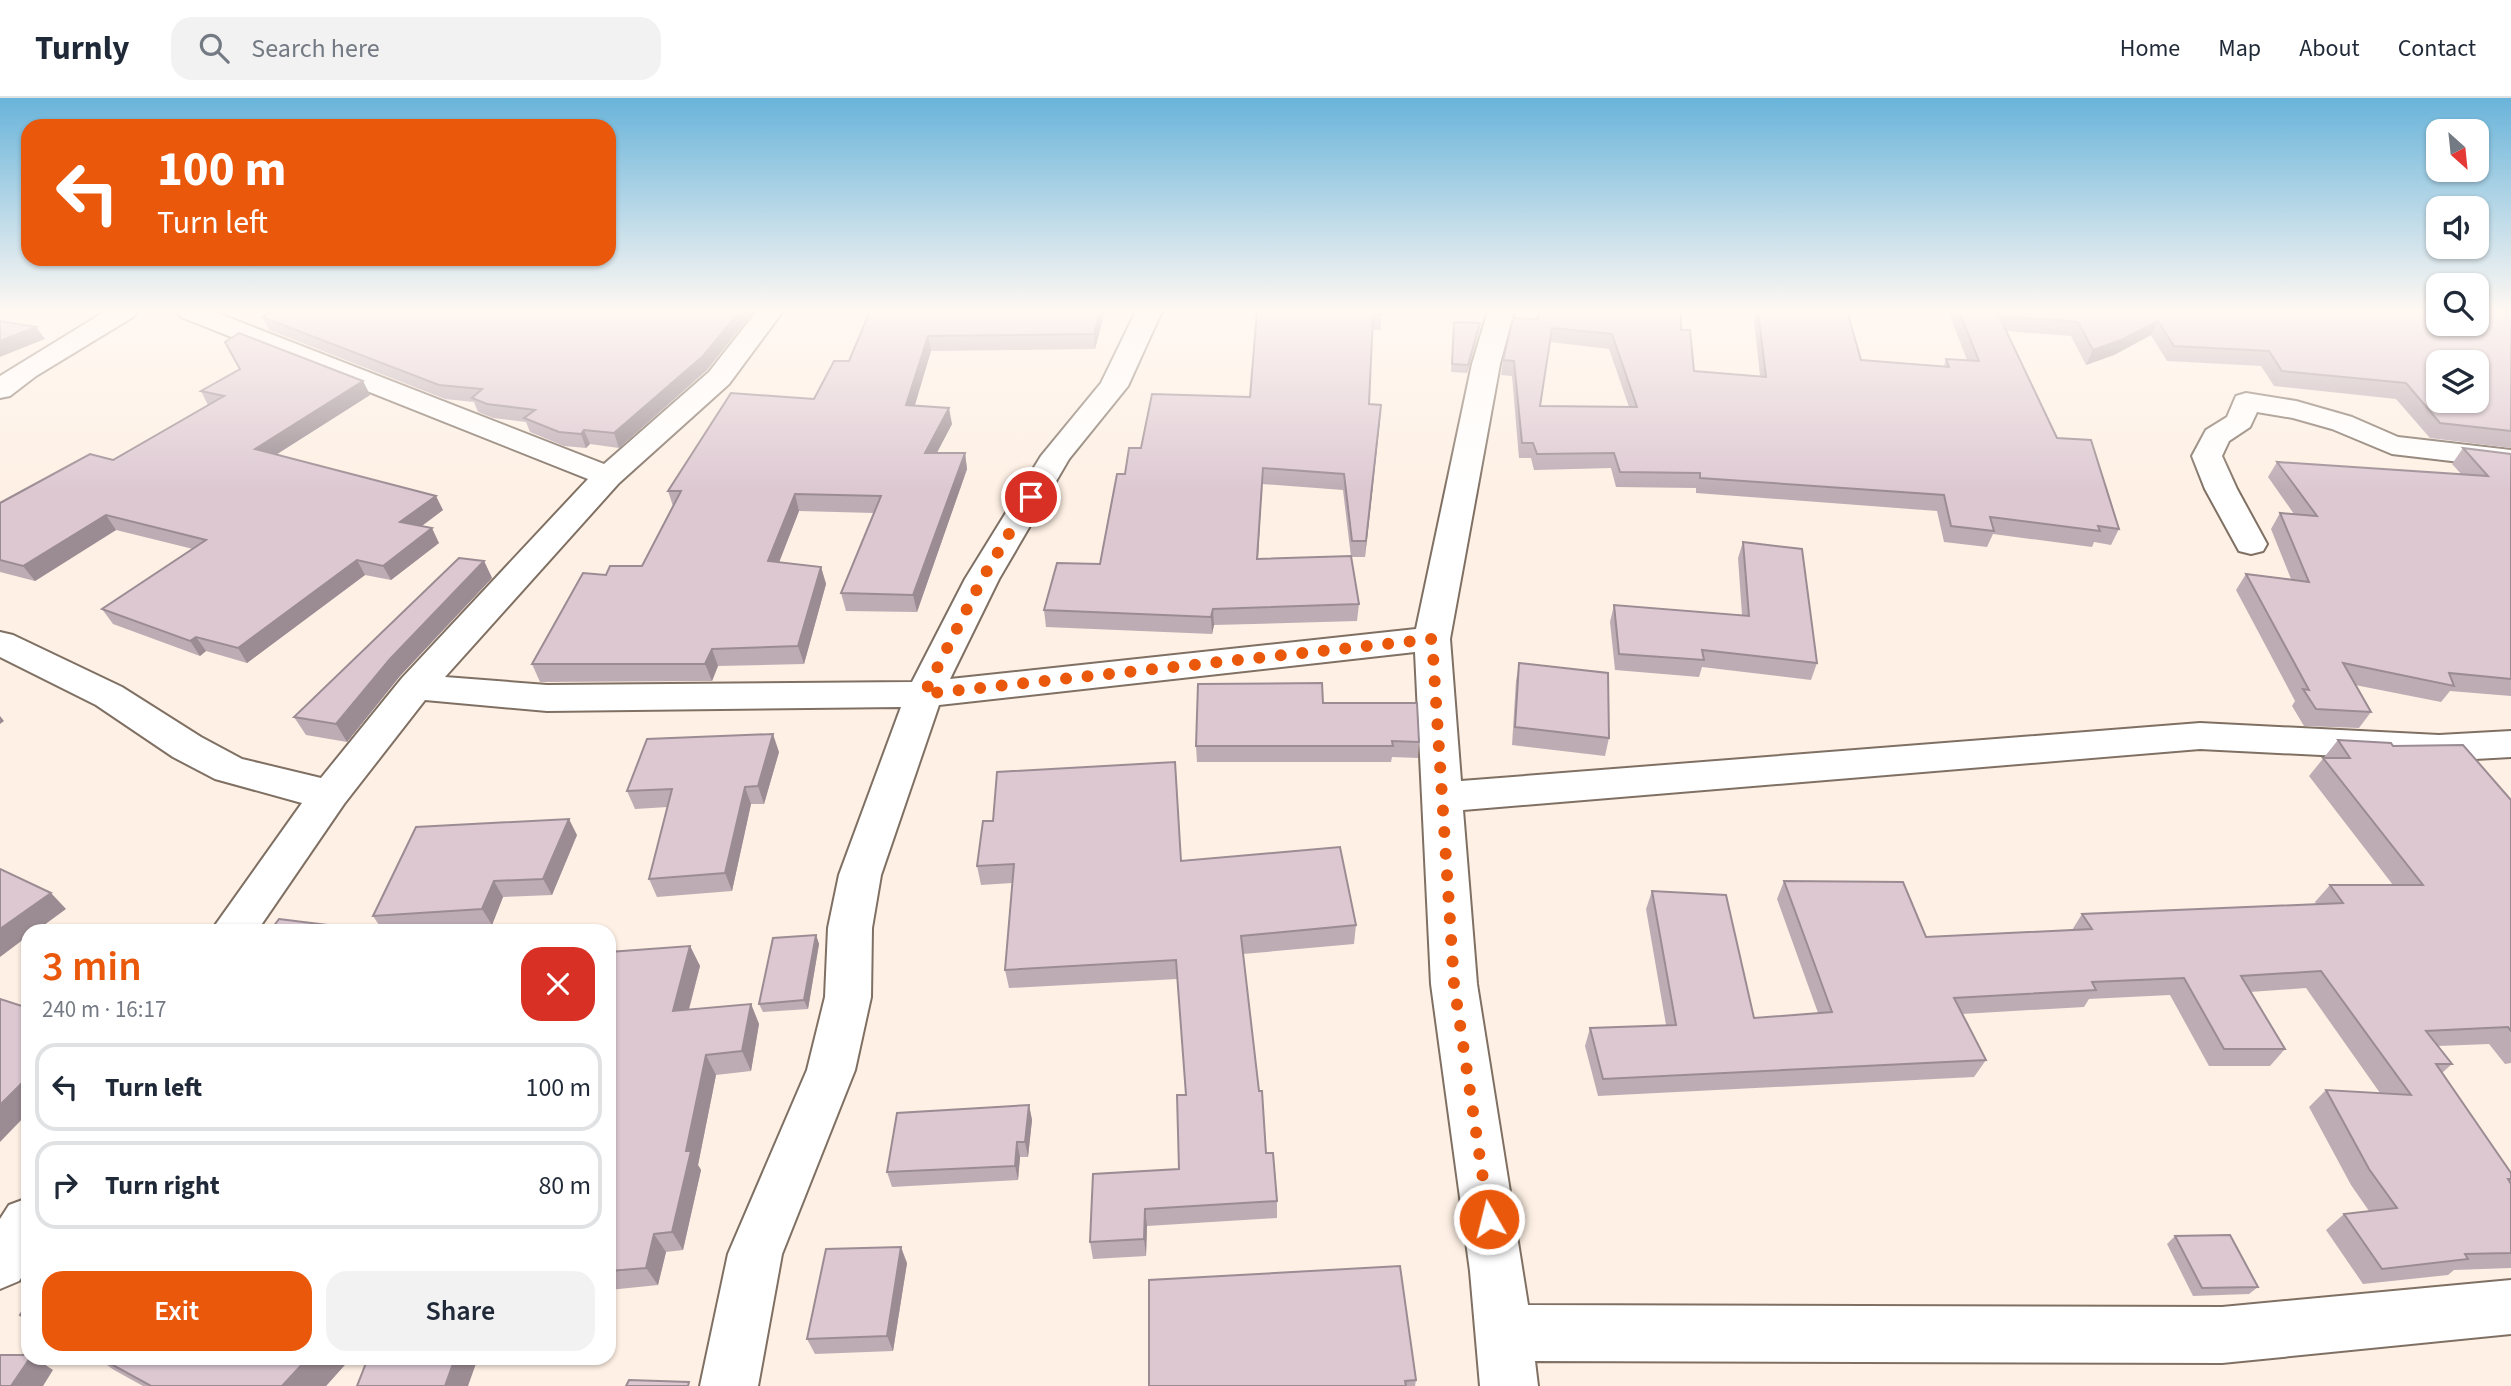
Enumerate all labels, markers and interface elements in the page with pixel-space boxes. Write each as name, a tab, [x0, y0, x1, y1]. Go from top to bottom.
search box	[171, 17, 661, 80]
text: Turnly	[35, 25, 129, 72]
icon: search	[195, 29, 233, 67]
text: Search here	[251, 30, 380, 67]
text: Home	[2120, 31, 2180, 66]
text: Map	[2218, 31, 2261, 66]
text: About	[2299, 31, 2360, 66]
text: Contact	[2398, 31, 2476, 66]
north arrow	[2426, 119, 2488, 182]
map controls	[2426, 119, 2489, 413]
text: 100 m	[157, 135, 286, 205]
icon: left	[42, 147, 133, 238]
button: sound	[2426, 196, 2489, 259]
text: Turn left	[157, 200, 268, 246]
button: search	[2426, 273, 2489, 336]
button: layers	[2426, 350, 2489, 413]
pin	[1001, 467, 1061, 527]
icon: arrive	[1012, 478, 1050, 516]
text: 3 min	[42, 937, 142, 997]
button: close	[521, 947, 595, 1021]
text: 240 m · 16:17	[42, 993, 166, 1026]
icon: left	[46, 1068, 84, 1106]
text: Turn left	[105, 1069, 202, 1106]
text: 100 m	[525, 1069, 591, 1106]
icon: right	[46, 1166, 84, 1204]
text: Turn right	[105, 1167, 220, 1204]
text: 80 m	[538, 1167, 591, 1204]
position arrow	[1452, 1182, 1526, 1256]
button: Exit	[42, 1271, 312, 1351]
button: Share	[326, 1271, 595, 1351]

